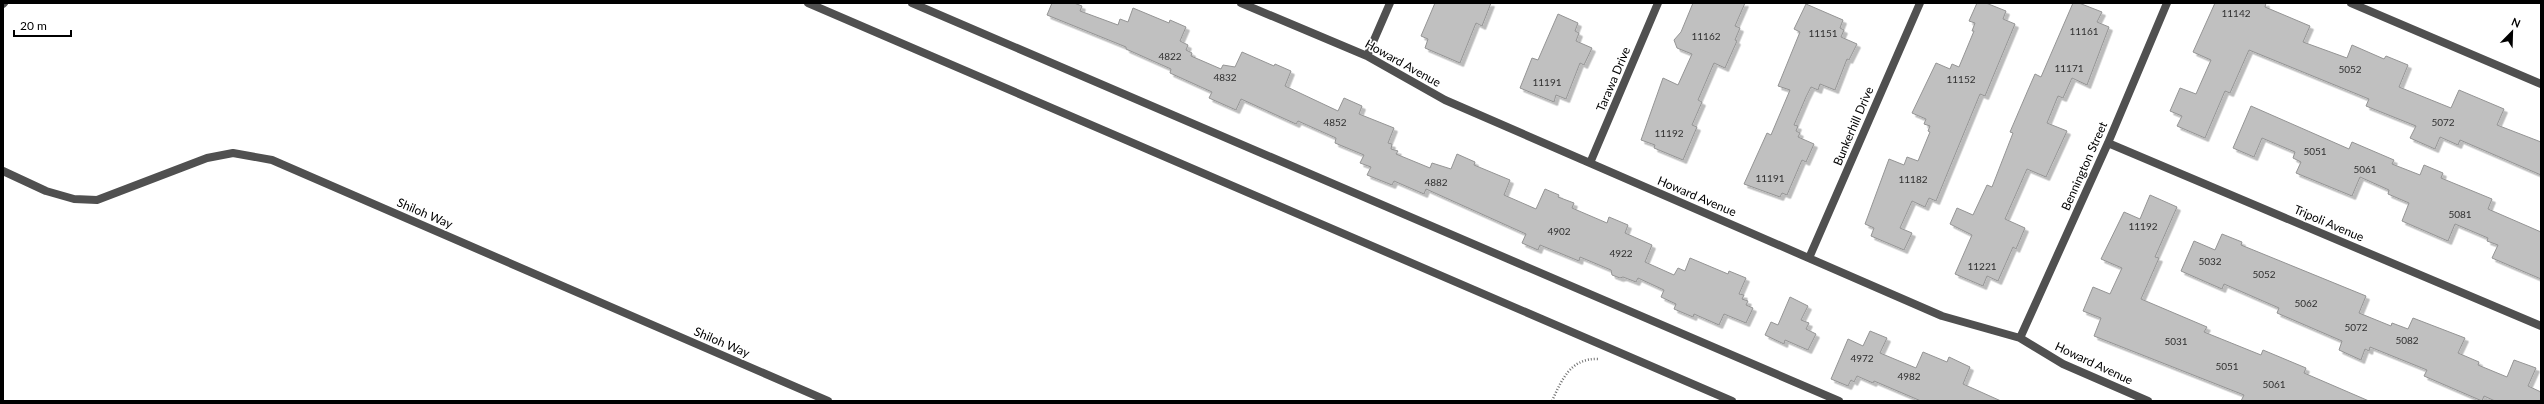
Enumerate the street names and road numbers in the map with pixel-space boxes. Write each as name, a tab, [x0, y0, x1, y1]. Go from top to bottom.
street label: Howard Avenue	[1363, 36, 1443, 90]
street label: Tarawa Drive	[1593, 44, 1633, 114]
street label: Bunkerhill Drive	[1830, 84, 1876, 168]
street label: Bennington Street	[2058, 119, 2111, 213]
street label: Howard Avenue	[1655, 173, 1739, 219]
street label: Shiloh Way	[395, 195, 456, 232]
street label: Tripoli Avenue	[2292, 202, 2366, 244]
street label: Shiloh Way	[692, 324, 753, 361]
street label: Howard Avenue	[2053, 338, 2135, 388]

